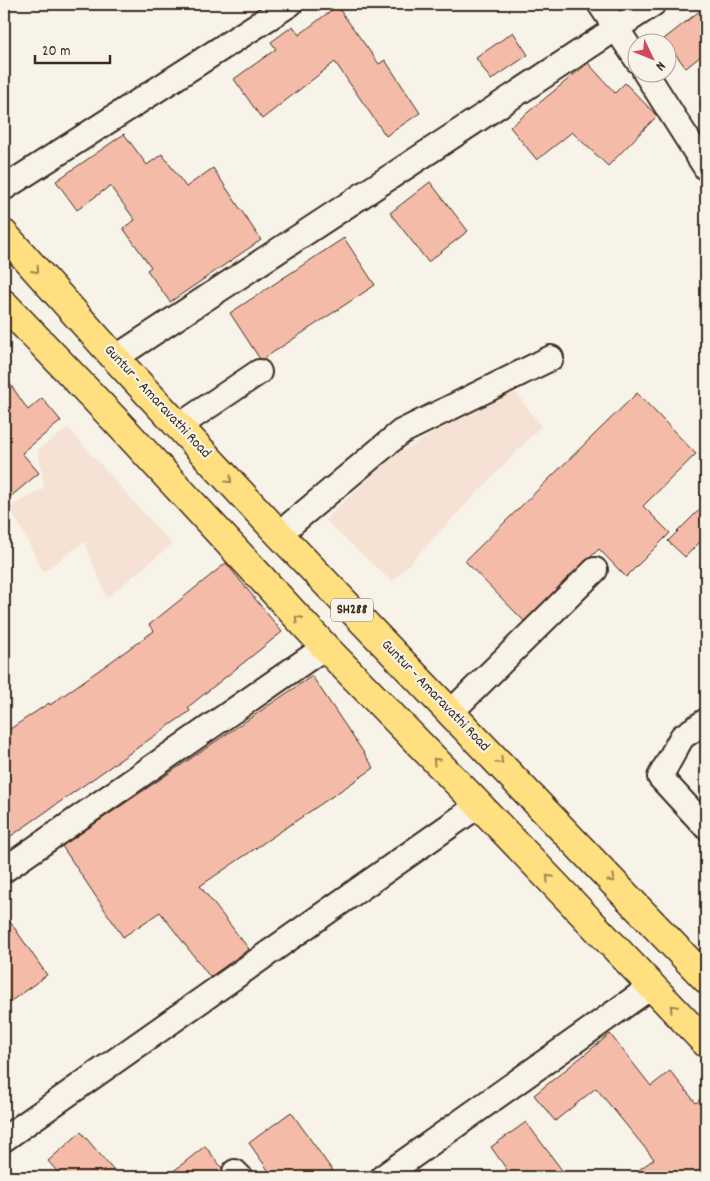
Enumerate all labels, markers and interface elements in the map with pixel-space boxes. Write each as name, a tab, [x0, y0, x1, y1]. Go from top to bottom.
scale bar	[35, 32, 110, 64]
north arrow	[628, 32, 678, 82]
text: 20 m	[42, 41, 70, 63]
text: N	[650, 56, 670, 75]
one-way arrow	[31, 265, 40, 274]
street label: Guntur - Amaravathi Road	[98, 340, 216, 464]
one-way arrow	[223, 475, 232, 484]
road number: SH288	[331, 598, 373, 622]
one-way arrow	[295, 615, 304, 624]
street label: Guntur - Amaravathi Road	[375, 635, 495, 757]
one-way arrow	[494, 756, 503, 765]
one-way arrow	[433, 757, 442, 766]
one-way arrow	[606, 873, 615, 882]
one-way arrow	[546, 874, 555, 883]
one-way arrow	[670, 1004, 679, 1013]

